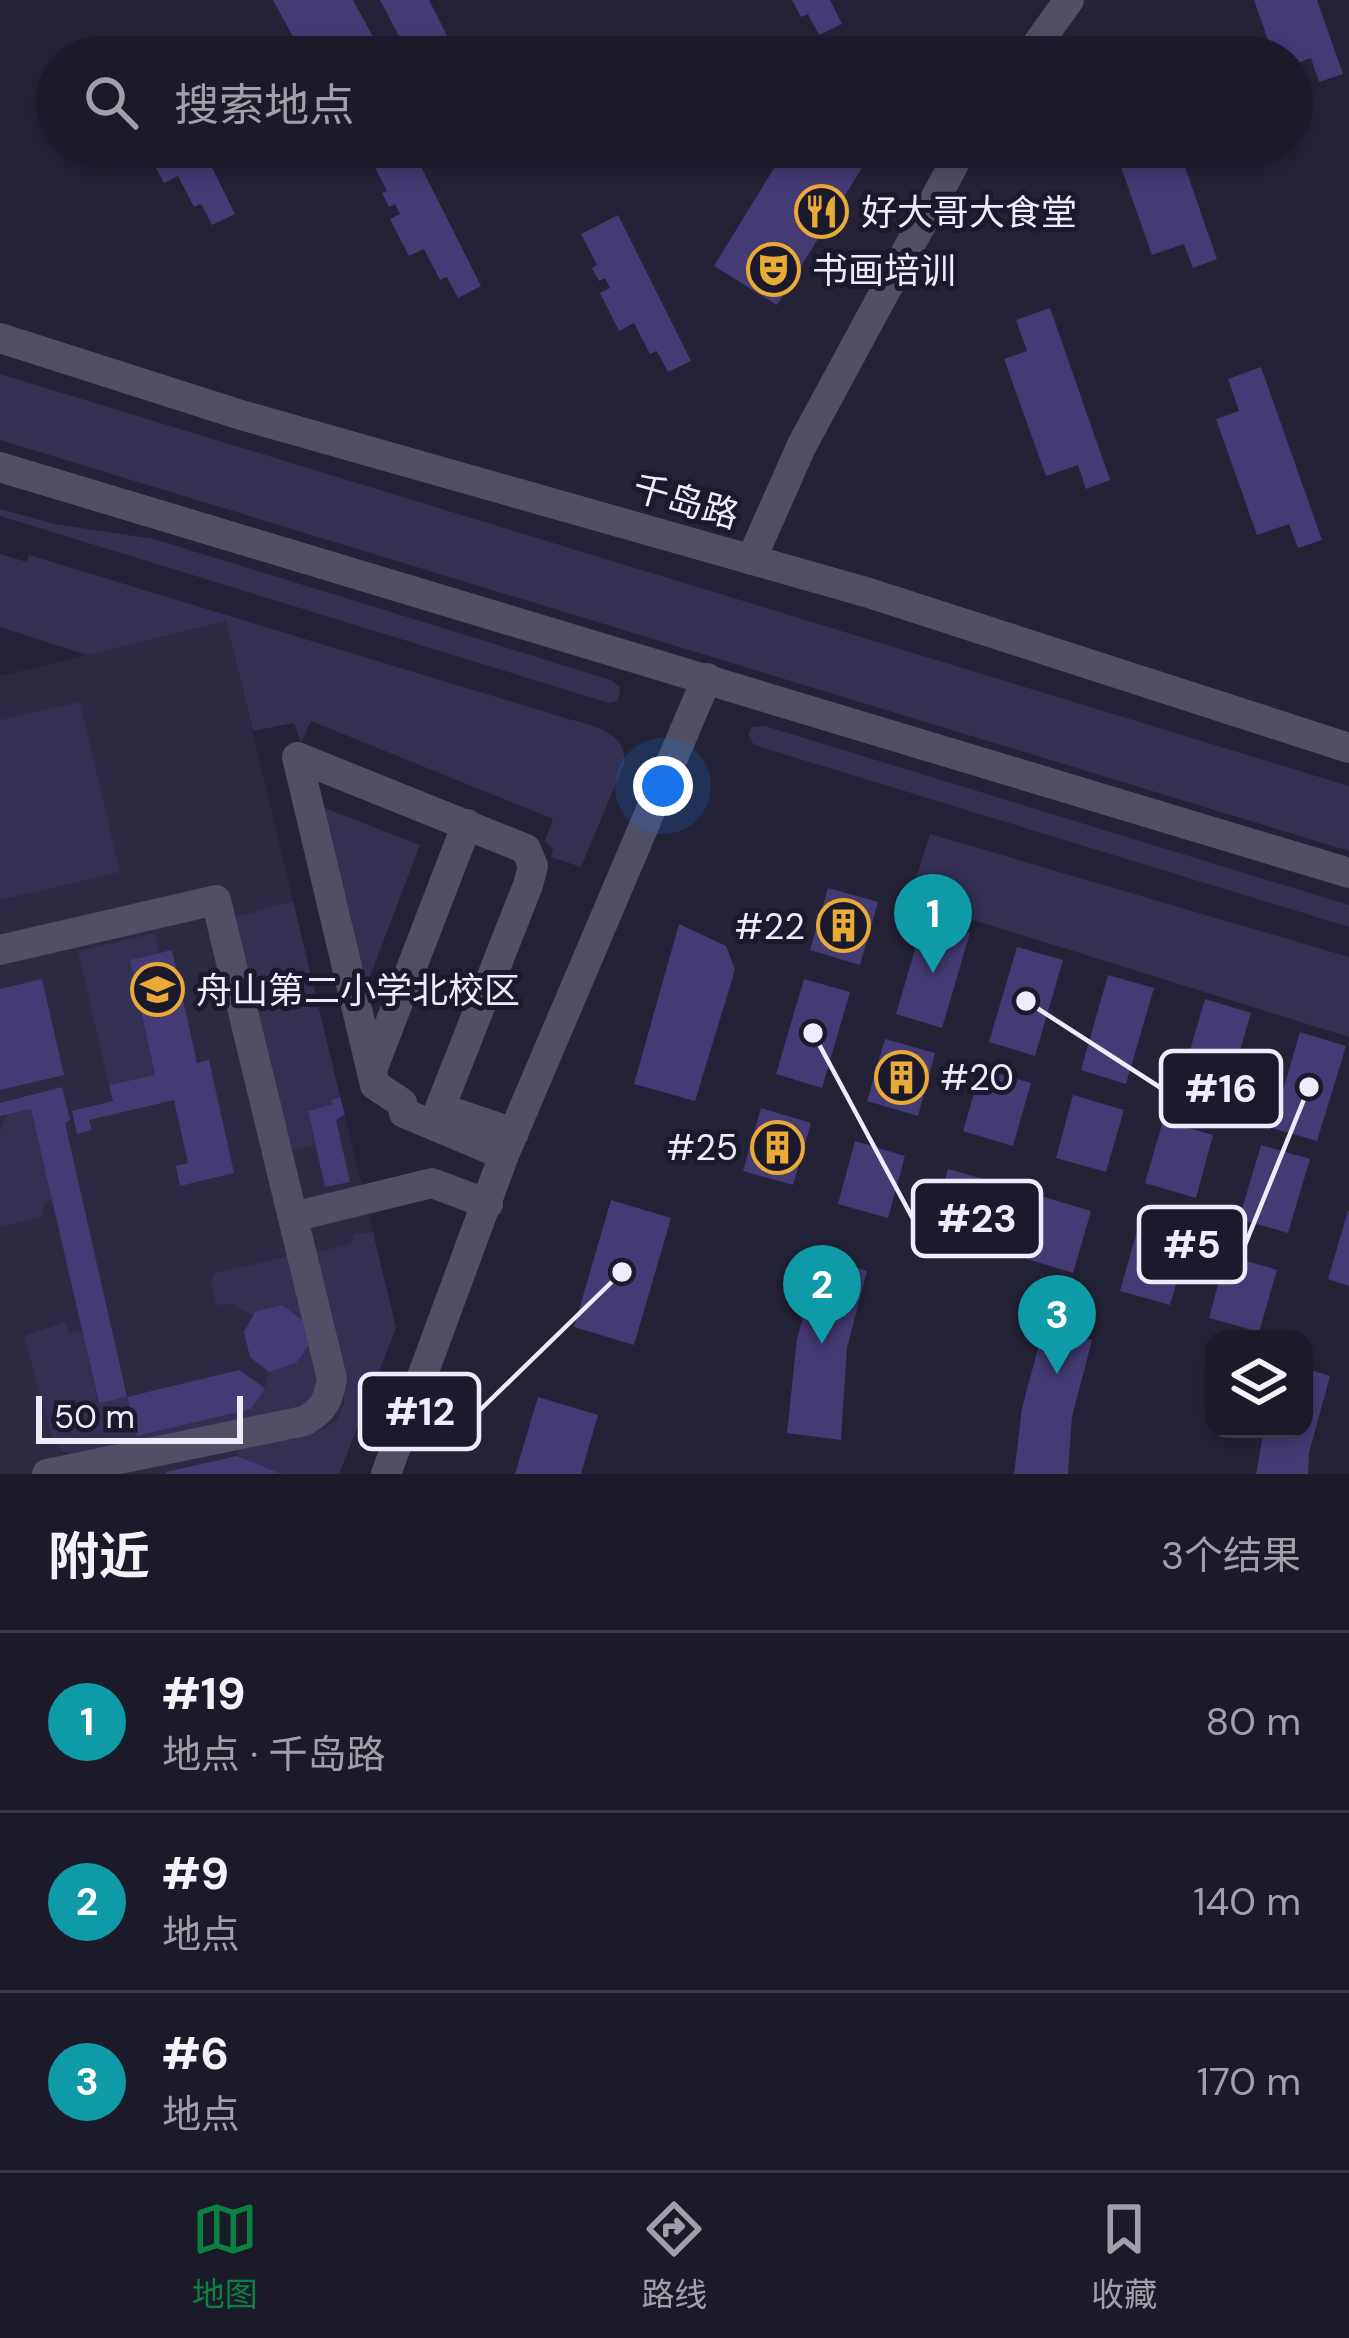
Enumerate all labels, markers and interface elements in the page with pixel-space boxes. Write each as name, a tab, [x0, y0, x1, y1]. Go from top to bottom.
search box	[36, 36, 1313, 168]
icon: search	[78, 69, 144, 135]
text: 搜索地点	[174, 76, 354, 135]
restaurant icon: 好大哥大食堂	[794, 184, 850, 240]
place label: 好大哥大食堂	[861, 189, 1077, 236]
theatre icon: 书画培训	[745, 242, 801, 298]
place label: 书画培训	[812, 247, 956, 294]
street label: 千岛路	[627, 464, 744, 539]
your location	[633, 756, 693, 816]
pin: 1	[894, 874, 972, 973]
building icon: #22	[816, 898, 872, 954]
place label: #22	[735, 903, 805, 950]
school or university icon: 舟山第二小学北校区	[129, 962, 185, 1018]
place label: 舟山第二小学北校区	[196, 967, 520, 1014]
building icon: #20	[873, 1049, 929, 1105]
callout: #16	[1161, 1051, 1281, 1126]
place label: #20	[940, 1054, 1014, 1101]
text: #16	[1185, 1063, 1257, 1114]
building icon: #25	[749, 1119, 805, 1175]
place label: #25	[666, 1124, 738, 1171]
callout: #23	[913, 1181, 1041, 1256]
text: #23	[937, 1193, 1017, 1244]
callout: #5	[1139, 1207, 1245, 1282]
text: #5	[1163, 1219, 1221, 1270]
pin: 2	[783, 1245, 861, 1344]
pin: 3	[1018, 1275, 1096, 1374]
map controls	[1205, 1330, 1313, 1438]
button: layers	[1205, 1330, 1313, 1438]
callout: #12	[360, 1374, 479, 1449]
text: #12	[385, 1386, 455, 1437]
scale bar	[36, 1390, 243, 1443]
text: 50 m	[54, 1395, 135, 1438]
text: 附近	[48, 1523, 150, 1590]
text: 3个结果	[1161, 1530, 1301, 1581]
text: #19	[162, 1664, 246, 1723]
text: 1	[80, 1696, 94, 1747]
text: 80 m	[1205, 1696, 1301, 1747]
text: 地点 · 千岛路	[162, 1729, 385, 1780]
text: #9	[162, 1844, 229, 1903]
text: 2	[76, 1876, 98, 1927]
text: 140 m	[1193, 1876, 1301, 1927]
text: 地点	[162, 1909, 240, 1960]
text: #6	[162, 2024, 229, 2083]
text: 3	[75, 2056, 99, 2107]
text: 170 m	[1197, 2056, 1301, 2107]
text: 地点	[162, 2089, 240, 2140]
tab: 地图	[192, 2196, 258, 2316]
tab: 路线	[641, 2196, 707, 2316]
tab: 收藏	[1091, 2196, 1157, 2316]

